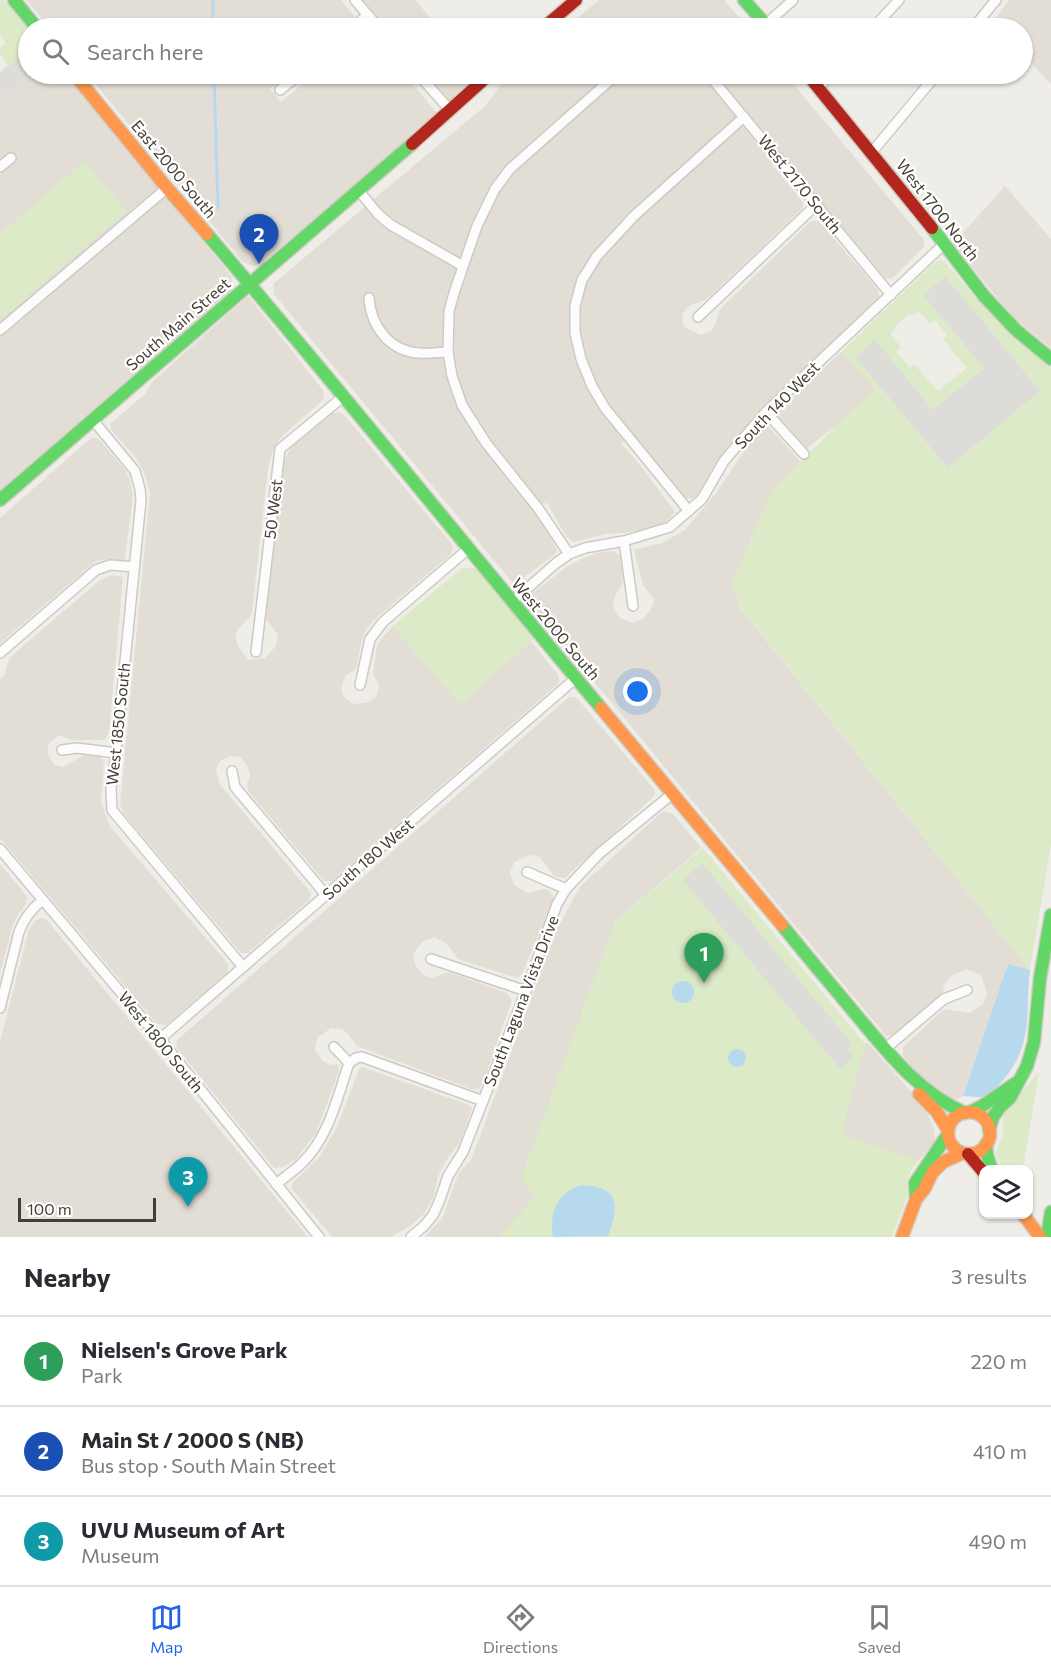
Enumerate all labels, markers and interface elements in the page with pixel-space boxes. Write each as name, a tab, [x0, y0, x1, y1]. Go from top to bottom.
search box	[18, 18, 1033, 84]
icon: search	[39, 35, 72, 68]
text: Search here	[87, 38, 203, 65]
street label: East 2000 South	[128, 116, 221, 221]
street label: West 2170 South	[755, 130, 846, 237]
street label: West 1700 North	[893, 155, 984, 264]
pin: 2	[240, 214, 278, 264]
street label: South Main Street	[122, 273, 234, 374]
street label: South 140 West	[730, 357, 823, 452]
street label: 50 West	[259, 478, 286, 540]
street label: West 2000 South	[508, 574, 605, 684]
street label: West 1850 South	[102, 662, 133, 786]
your location	[623, 677, 652, 706]
street label: South 180 West	[318, 814, 417, 903]
street label: South Laguna Vista Drive	[479, 913, 562, 1089]
pin: 1	[684, 934, 724, 983]
street label: West 1800 South	[115, 987, 208, 1096]
pin: 3	[168, 1158, 207, 1207]
map controls	[979, 1165, 1033, 1219]
button: layers	[979, 1165, 1033, 1219]
scale bar	[18, 1195, 156, 1222]
text: 100 m	[27, 1199, 72, 1218]
text: Nearby	[24, 1261, 111, 1292]
text: 3 results	[951, 1264, 1027, 1288]
text: Nielsen's Grove Park	[81, 1336, 288, 1363]
text: 1	[39, 1349, 48, 1373]
text: 220 m	[971, 1349, 1027, 1373]
text: Park	[81, 1363, 123, 1387]
text: Main St / 2000 S (NB)	[81, 1426, 304, 1453]
text: 2	[38, 1439, 49, 1463]
text: 410 m	[973, 1439, 1027, 1463]
text: Bus stop · South Main Street	[81, 1453, 336, 1477]
text: UVU Museum of Art	[81, 1516, 285, 1543]
text: 3	[38, 1529, 49, 1553]
text: 490 m	[969, 1529, 1027, 1553]
text: Museum	[81, 1543, 160, 1567]
tab: Map	[150, 1601, 183, 1656]
tab: Directions	[483, 1601, 558, 1656]
tab: Saved	[858, 1601, 901, 1656]

